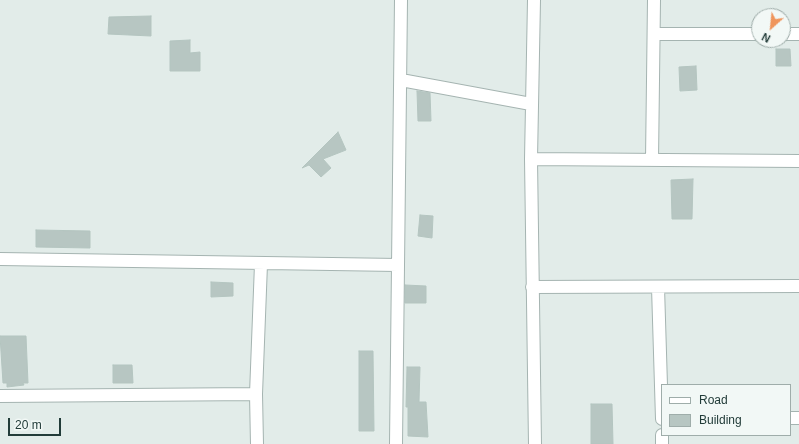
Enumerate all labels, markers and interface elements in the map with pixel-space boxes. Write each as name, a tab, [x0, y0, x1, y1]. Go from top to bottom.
north arrow	[751, 8, 791, 48]
text: N	[760, 31, 772, 45]
legend	[661, 384, 791, 436]
text: Road	[699, 393, 728, 407]
scale bar	[10, 410, 63, 436]
text: Building	[699, 413, 742, 427]
text: 20 m	[15, 418, 42, 432]

